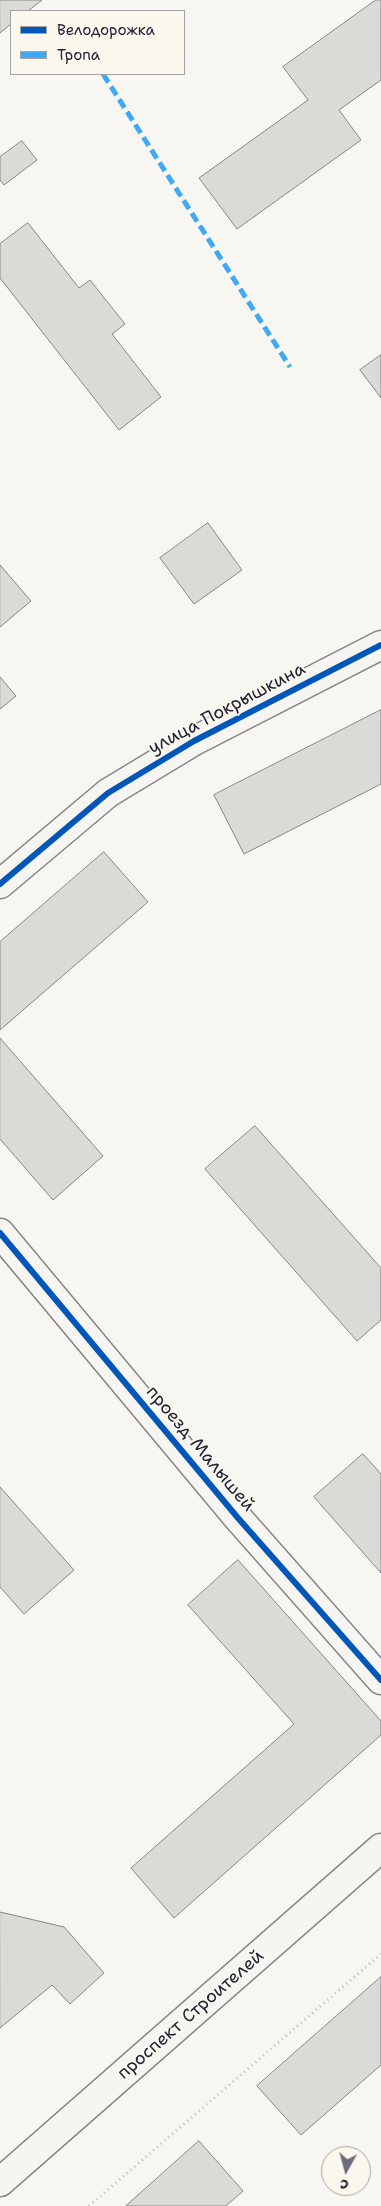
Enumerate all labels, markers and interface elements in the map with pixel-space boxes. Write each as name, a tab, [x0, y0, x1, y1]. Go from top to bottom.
legend	[10, 10, 185, 75]
text: Велодорожка	[57, 20, 155, 40]
text: Тропа	[57, 45, 100, 65]
street label: улица Покрышкина	[145, 658, 309, 760]
street label: проезд Малышей	[141, 1382, 259, 1516]
street label: проспект Строителей	[113, 1946, 269, 2084]
north arrow	[321, 2146, 371, 2196]
text: С	[339, 2175, 350, 2194]

